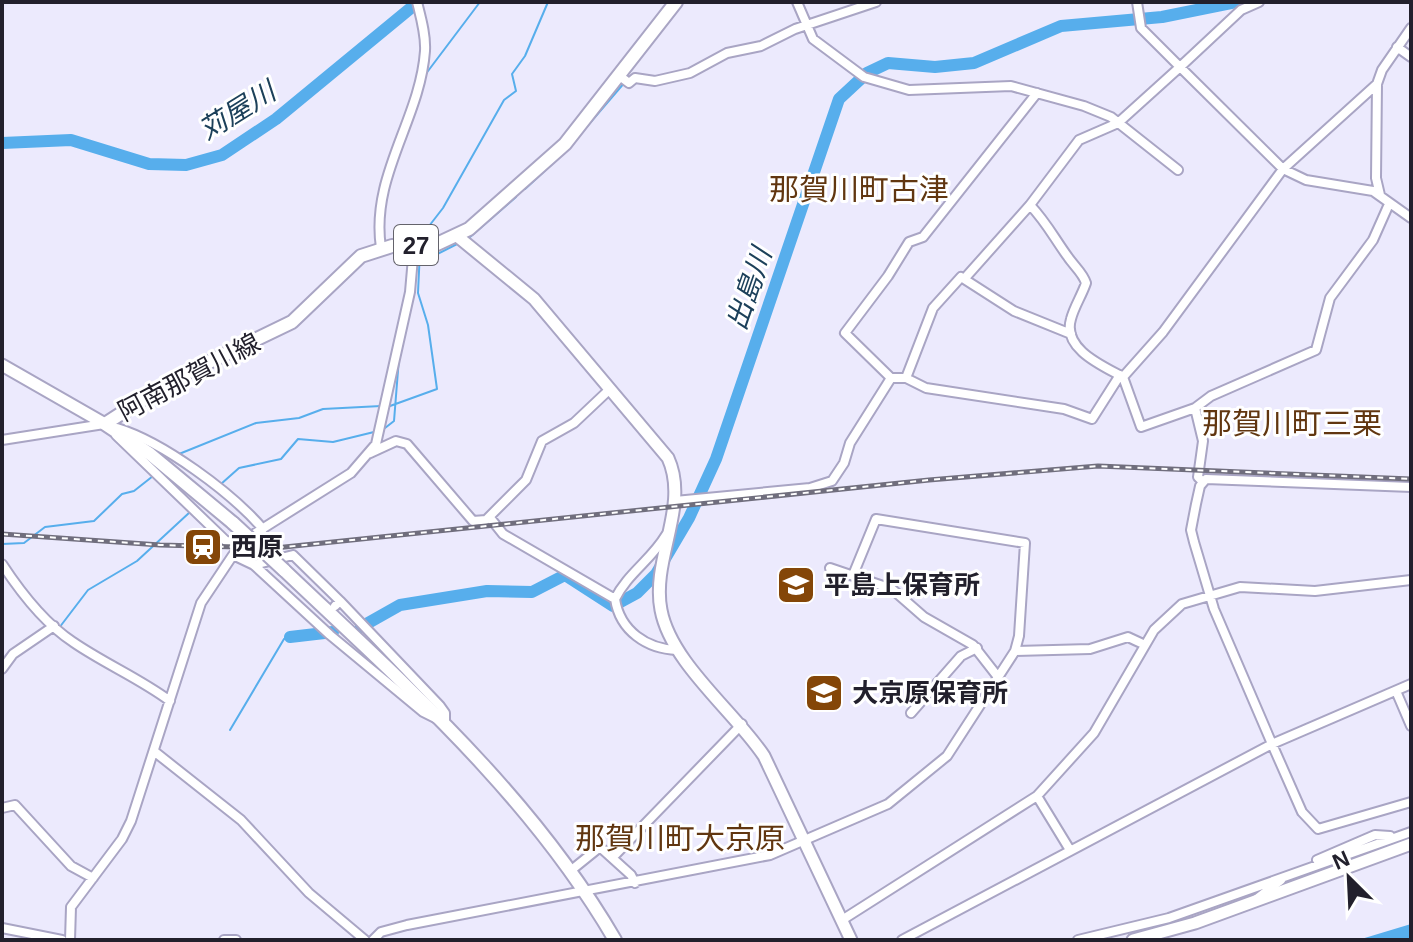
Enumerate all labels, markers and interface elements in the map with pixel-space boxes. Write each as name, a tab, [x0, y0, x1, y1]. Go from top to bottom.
water label: 苅屋川	[193, 74, 283, 146]
district label: 那賀川町古津	[769, 173, 949, 206]
road number: 27	[394, 225, 438, 265]
water label: 出島川	[721, 241, 778, 334]
street label: 阿南那賀川線	[113, 327, 265, 427]
district label: 那賀川町三栗	[1202, 407, 1382, 440]
station icon: 西原	[182, 526, 224, 568]
place label: 西原	[231, 532, 283, 562]
school or university icon: 平島上保育所	[775, 564, 817, 606]
place label: 平島上保育所	[824, 570, 980, 600]
school or university icon: 大京原保育所	[803, 672, 845, 714]
place label: 大京原保育所	[852, 678, 1008, 708]
district label: 那賀川町大京原	[575, 822, 785, 855]
north arrow	[1309, 838, 1389, 918]
text: N	[1329, 846, 1353, 875]

